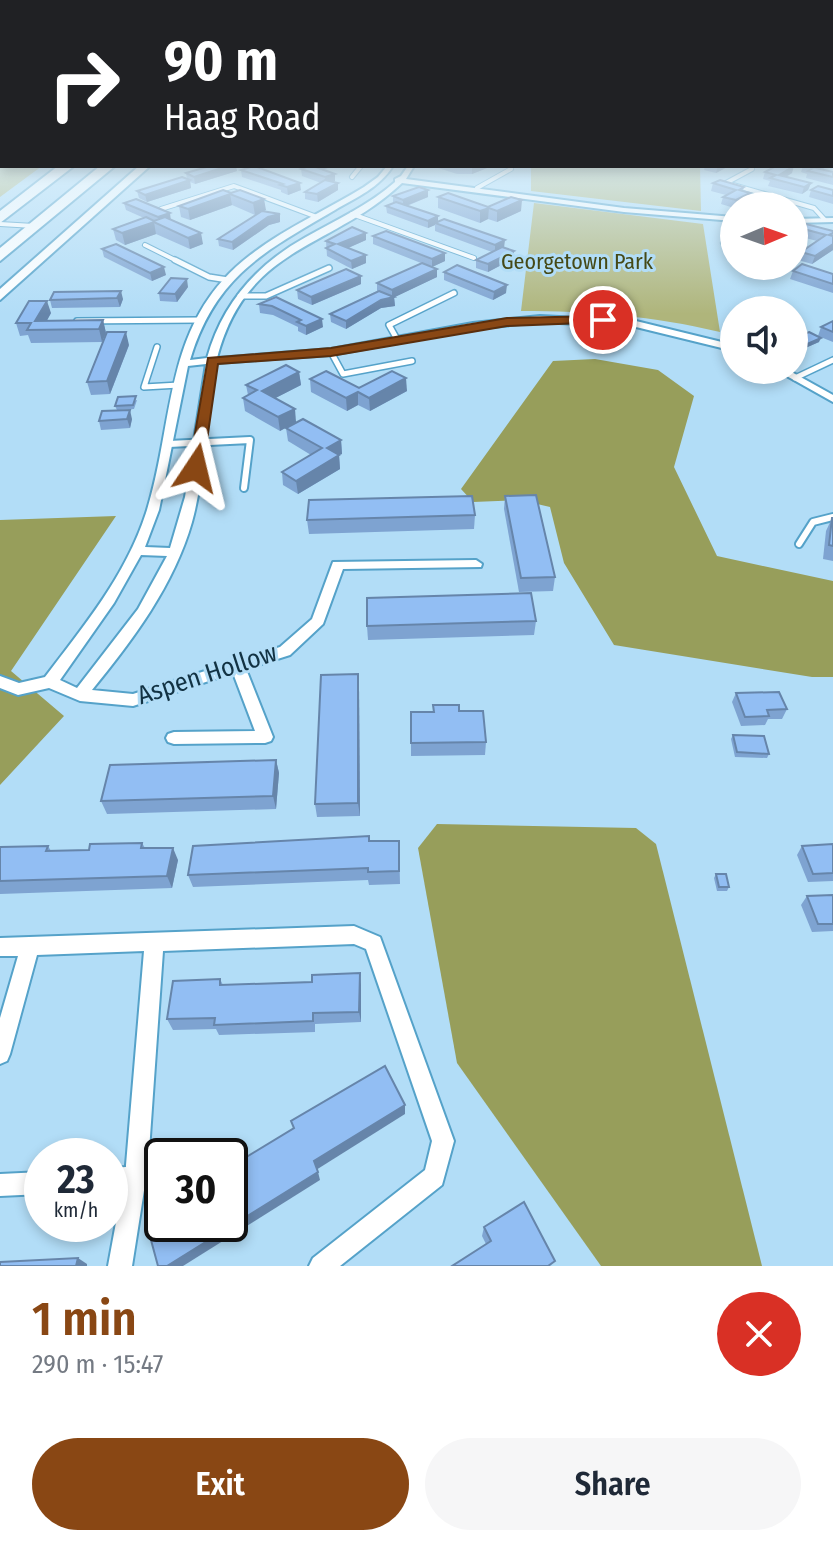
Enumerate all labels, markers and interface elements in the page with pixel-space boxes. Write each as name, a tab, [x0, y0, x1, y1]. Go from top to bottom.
text: 90 m	[164, 28, 278, 95]
icon: right	[32, 32, 136, 136]
text: Haag Road	[164, 96, 321, 140]
north arrow	[720, 192, 808, 280]
map controls	[720, 192, 808, 384]
park label: Georgetown Park	[501, 248, 654, 275]
pin	[569, 286, 637, 354]
button: sound	[720, 296, 808, 384]
icon: arrive	[581, 298, 625, 342]
position arrow	[154, 426, 238, 510]
street label: Aspen Hollow	[133, 637, 281, 711]
speed limit sign: 30	[144, 1138, 248, 1242]
text: 23	[57, 1156, 95, 1204]
text: km/h	[54, 1198, 98, 1222]
text: 1 min	[32, 1290, 137, 1348]
button: close	[717, 1292, 801, 1376]
text: 290 m · 15:47	[32, 1349, 163, 1380]
button: Exit	[32, 1438, 409, 1530]
button: Share	[425, 1438, 801, 1530]

